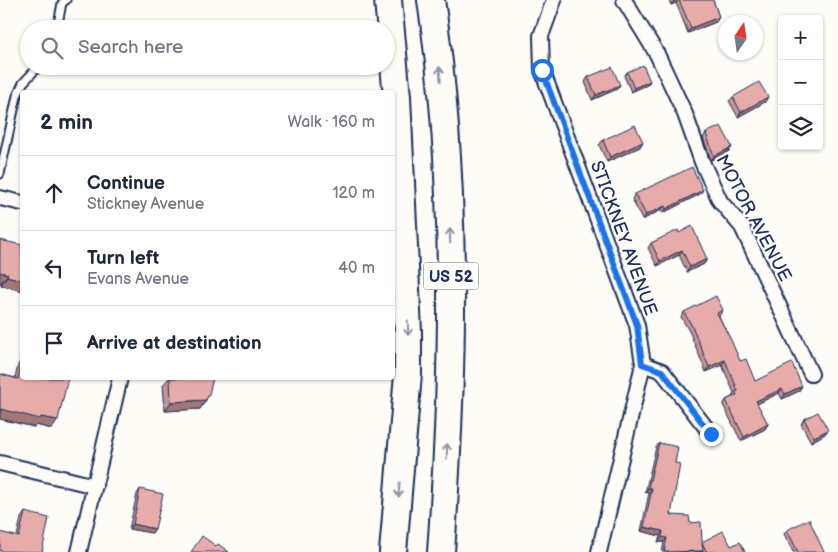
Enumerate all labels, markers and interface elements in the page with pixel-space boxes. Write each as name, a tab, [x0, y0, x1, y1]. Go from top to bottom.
north arrow	[718, 15, 763, 60]
map controls	[778, 15, 823, 150]
button: +	[778, 15, 823, 60]
search box	[20, 20, 395, 75]
icon: search	[38, 34, 66, 62]
text: Search here	[78, 36, 183, 59]
route start	[531, 59, 554, 82]
button: −	[778, 60, 823, 105]
one-way arrow	[435, 66, 445, 82]
button: layers	[778, 105, 823, 150]
text: 2 min	[40, 110, 93, 135]
text: Walk · 160 m	[287, 113, 375, 132]
street label: MOTOR AVENUE	[711, 151, 796, 285]
street label: STICKNEY AVENUE	[586, 158, 661, 319]
text: Continue	[87, 172, 165, 195]
icon: ahead	[40, 179, 68, 207]
text: 120 m	[332, 184, 375, 203]
text: Stickney Avenue	[87, 195, 204, 214]
one-way arrow	[445, 228, 455, 244]
text: Turn left	[87, 247, 159, 270]
icon: left	[40, 254, 68, 282]
text: 40 m	[338, 259, 375, 278]
road number: US 52	[424, 262, 478, 290]
text: Evans Avenue	[87, 270, 189, 289]
one-way arrow	[403, 320, 413, 336]
icon: arrive	[40, 329, 68, 357]
text: Arrive at destination	[87, 332, 262, 355]
route end	[700, 423, 723, 446]
one-way arrow	[442, 443, 452, 460]
one-way arrow	[394, 482, 404, 498]

